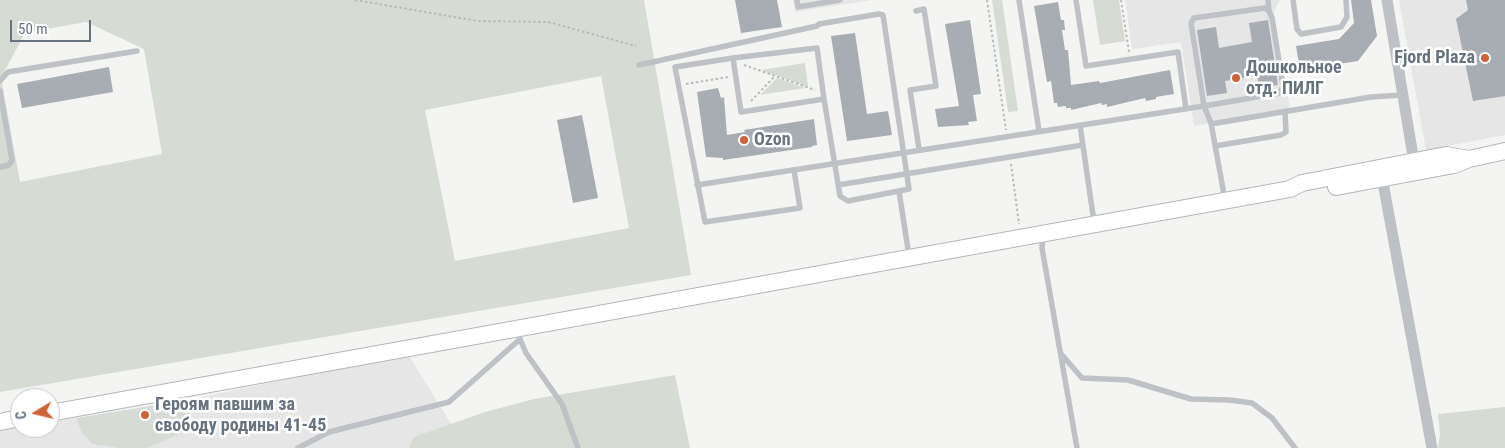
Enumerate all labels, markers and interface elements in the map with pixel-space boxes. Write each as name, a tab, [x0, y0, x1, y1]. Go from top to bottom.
scale bar	[12, 10, 94, 42]
text: 50 m	[18, 20, 48, 38]
place label: Fjord Plaza	[1394, 47, 1475, 69]
marker: Fjord Plaza	[1479, 52, 1491, 64]
place label: Дошкольное отд. ПИЛГ	[1246, 57, 1342, 100]
marker: Дошкольное отд. ПИЛГ	[1230, 72, 1242, 84]
place label: Ozon	[754, 129, 791, 151]
marker: Ozon	[738, 134, 750, 146]
north arrow	[10, 388, 60, 438]
place label: Героям павшим за свободу родины 41-45	[155, 394, 326, 436]
marker: Героям павшим за свободу родины 41-45	[139, 409, 151, 421]
text: С	[13, 410, 30, 420]

